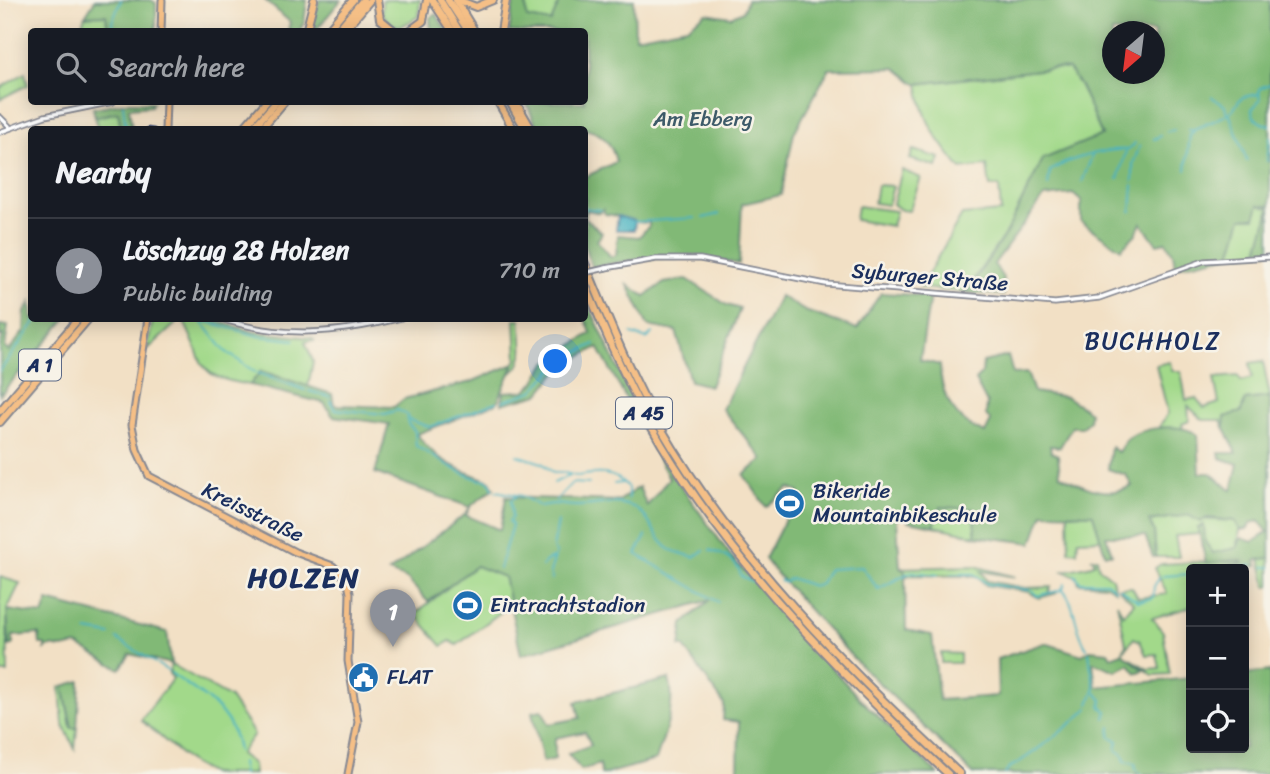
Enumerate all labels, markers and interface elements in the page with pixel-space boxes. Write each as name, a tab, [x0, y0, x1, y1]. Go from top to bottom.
north arrow	[1102, 21, 1165, 84]
search box	[28, 28, 588, 105]
text: Search here	[108, 44, 245, 90]
icon: search	[52, 48, 90, 86]
park label: Am Ebberg	[652, 100, 753, 138]
text: Nearby	[56, 145, 151, 199]
text: Löschzug 28 Holzen	[123, 227, 349, 273]
text: 1	[74, 250, 84, 291]
text: 710 m	[499, 250, 560, 291]
street label: Syburger Straße	[850, 251, 1010, 303]
text: Public building	[123, 273, 273, 314]
district label: BUCHHOLZ	[1085, 320, 1221, 362]
your location	[538, 344, 572, 378]
road number: A 1	[19, 350, 61, 380]
road number: A 45	[616, 398, 672, 428]
street label: Kreisstraße	[195, 471, 311, 553]
place label: Bikeride Mountainbikeschule	[813, 472, 997, 534]
sports icon: Bikeride Mountainbikeschule	[773, 486, 807, 520]
district label: HOLZEN	[247, 553, 361, 602]
map controls	[1186, 564, 1249, 753]
button: +	[1186, 564, 1249, 627]
place label: Eintrachtstadion	[490, 586, 645, 624]
sports icon: Eintrachtstadion	[450, 588, 484, 622]
pin: 1	[370, 589, 416, 647]
button: −	[1186, 627, 1249, 690]
place label: FLAT	[387, 658, 434, 696]
public building icon: FLAT	[347, 660, 381, 694]
button: locate	[1186, 690, 1249, 753]

